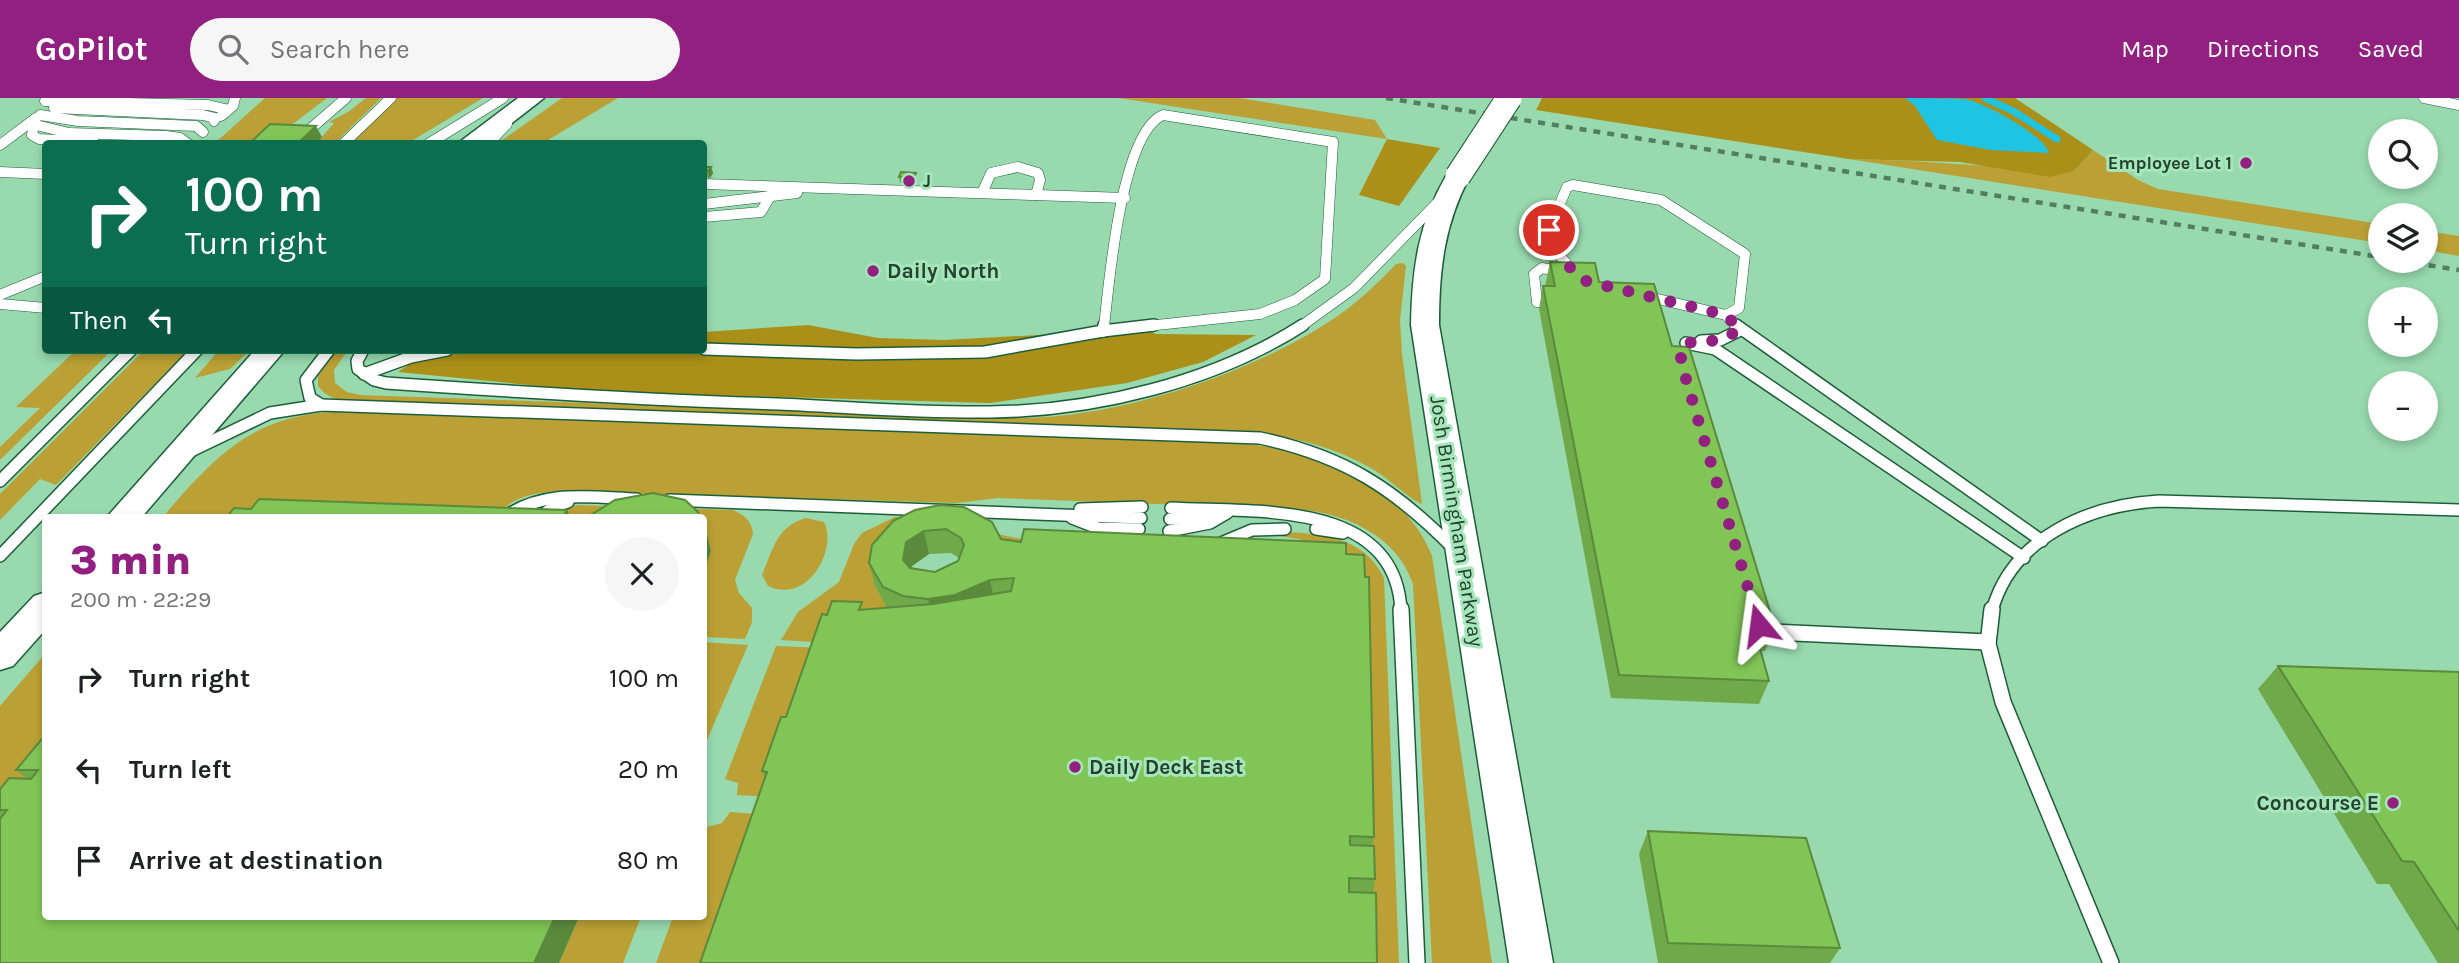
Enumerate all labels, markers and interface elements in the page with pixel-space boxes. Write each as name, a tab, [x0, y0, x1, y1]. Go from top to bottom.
search box	[190, 18, 680, 81]
text: GoPilot	[35, 30, 148, 68]
icon: search	[214, 30, 252, 68]
text: Search here	[270, 34, 410, 65]
text: Map	[2121, 35, 2169, 63]
text: Directions	[2207, 35, 2320, 63]
text: Saved	[2358, 35, 2424, 63]
map controls	[2368, 119, 2438, 441]
button: search	[2368, 119, 2438, 189]
place label: Employee Lot 1	[2108, 152, 2232, 174]
marker: Employee Lot 1	[2238, 155, 2254, 171]
text: 100 m	[185, 166, 323, 223]
icon: right	[70, 168, 161, 259]
place label: J	[923, 170, 931, 192]
marker: J	[901, 173, 917, 189]
pin	[1519, 200, 1579, 260]
button: layers	[2368, 203, 2438, 273]
icon: arrive	[1530, 211, 1568, 249]
text: Turn right	[185, 225, 327, 262]
place label: Daily North	[887, 259, 999, 283]
marker: Daily North	[865, 263, 881, 279]
button: +	[2368, 287, 2438, 357]
icon: left	[142, 301, 180, 339]
text: Then	[70, 305, 128, 336]
button: −	[2368, 371, 2438, 441]
street label: Josh Birmingham Parkway	[1425, 394, 1489, 649]
text: 3 min	[70, 535, 191, 585]
button: close	[605, 537, 679, 611]
text: 200 m · 22:29	[70, 586, 211, 613]
position arrow	[1722, 588, 1796, 662]
icon: right	[70, 660, 108, 698]
text: Turn right	[129, 663, 250, 694]
text: 100 m	[609, 663, 679, 694]
icon: left	[70, 751, 108, 789]
text: Turn left	[129, 754, 231, 785]
text: 20 m	[618, 754, 679, 785]
place label: Daily Deck East	[1089, 755, 1243, 779]
marker: Daily Deck East	[1067, 759, 1083, 775]
place label: Concourse E	[2256, 791, 2379, 815]
marker: Concourse E	[2385, 795, 2401, 811]
icon: arrive	[70, 842, 108, 880]
text: Arrive at destination	[129, 845, 383, 876]
text: 80 m	[617, 845, 679, 876]

